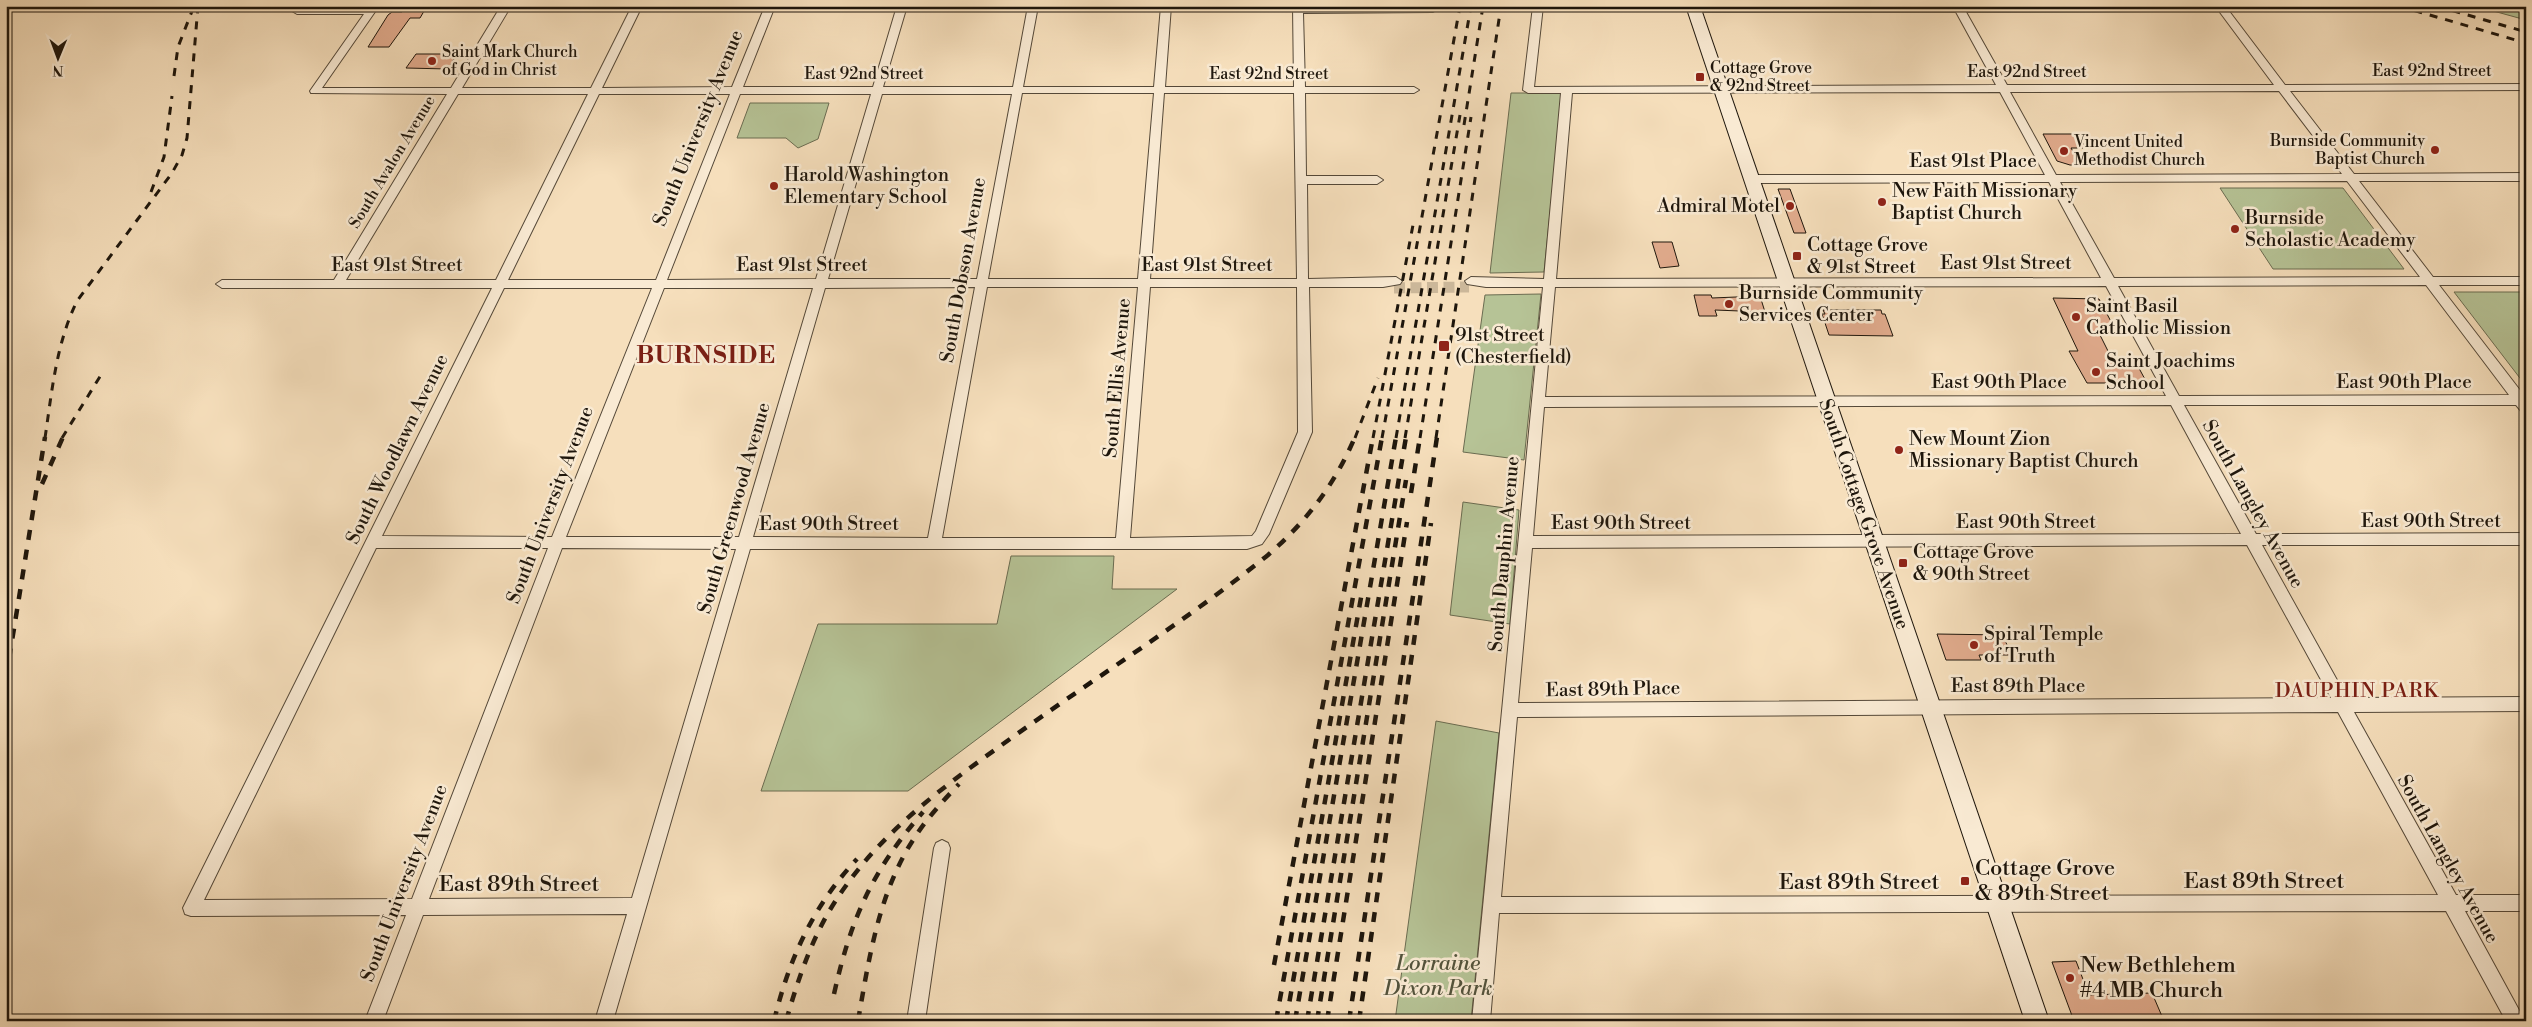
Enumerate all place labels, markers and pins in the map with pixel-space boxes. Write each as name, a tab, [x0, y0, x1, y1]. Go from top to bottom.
place label: Saint Mark Church of God in Christ	[442, 42, 578, 80]
marker: Saint Mark Church of God in Christ	[426, 55, 438, 67]
place label: Cottage Grove & 92nd Street	[1710, 58, 1812, 96]
marker: Cottage Grove & 92nd Street	[1694, 71, 1706, 83]
place label: Burnside Community Baptist Church	[2269, 131, 2425, 169]
place label: Vincent United Methodist Church	[2073, 132, 2205, 170]
marker: Burnside Community Baptist Church	[2429, 144, 2441, 156]
marker: Vincent United Methodist Church	[2058, 145, 2070, 157]
place label: Harold Washington Elementary School	[784, 163, 949, 209]
place label: New Faith Missionary Baptist Church	[1891, 179, 2078, 225]
marker: Harold Washington Elementary School	[768, 180, 780, 192]
place label: Admiral Motel	[1656, 194, 1780, 218]
marker: New Faith Missionary Baptist Church	[1876, 196, 1888, 208]
marker: Admiral Motel	[1784, 200, 1796, 212]
place label: Burnside Scholastic Academy	[2244, 206, 2416, 252]
marker: Burnside Scholastic Academy	[2229, 223, 2241, 235]
place label: Cottage Grove & 91st Street	[1807, 233, 1928, 279]
marker: Cottage Grove & 91st Street	[1791, 250, 1803, 262]
place label: Burnside Community Services Center	[1738, 281, 1924, 327]
place label: Saint Basil Catholic Mission	[2086, 294, 2231, 340]
marker: Burnside Community Services Center	[1723, 298, 1735, 310]
marker: Saint Basil Catholic Mission	[2070, 311, 2082, 323]
place label: 91st Street (Chesterfield)	[1455, 323, 1572, 369]
marker: 91st Street (Chesterfield)	[1437, 339, 1451, 353]
place label: Saint Joachims School	[2106, 349, 2235, 395]
marker: Saint Joachims School	[2090, 366, 2102, 378]
place label: New Mount Zion Missionary Baptist Church	[1909, 427, 2139, 473]
marker: New Mount Zion Missionary Baptist Church	[1893, 444, 1905, 456]
place label: Cottage Grove & 90th Street	[1913, 540, 2034, 586]
marker: Cottage Grove & 90th Street	[1897, 557, 1909, 569]
place label: Spiral Temple of Truth	[1984, 622, 2103, 668]
marker: Spiral Temple of Truth	[1968, 639, 1980, 651]
place label: Cottage Grove & 89th Street	[1975, 855, 2115, 907]
marker: Cottage Grove & 89th Street	[1959, 875, 1971, 887]
place label: New Bethlehem #4 MB Church	[2080, 952, 2236, 1004]
marker: New Bethlehem #4 MB Church	[2064, 972, 2076, 984]

